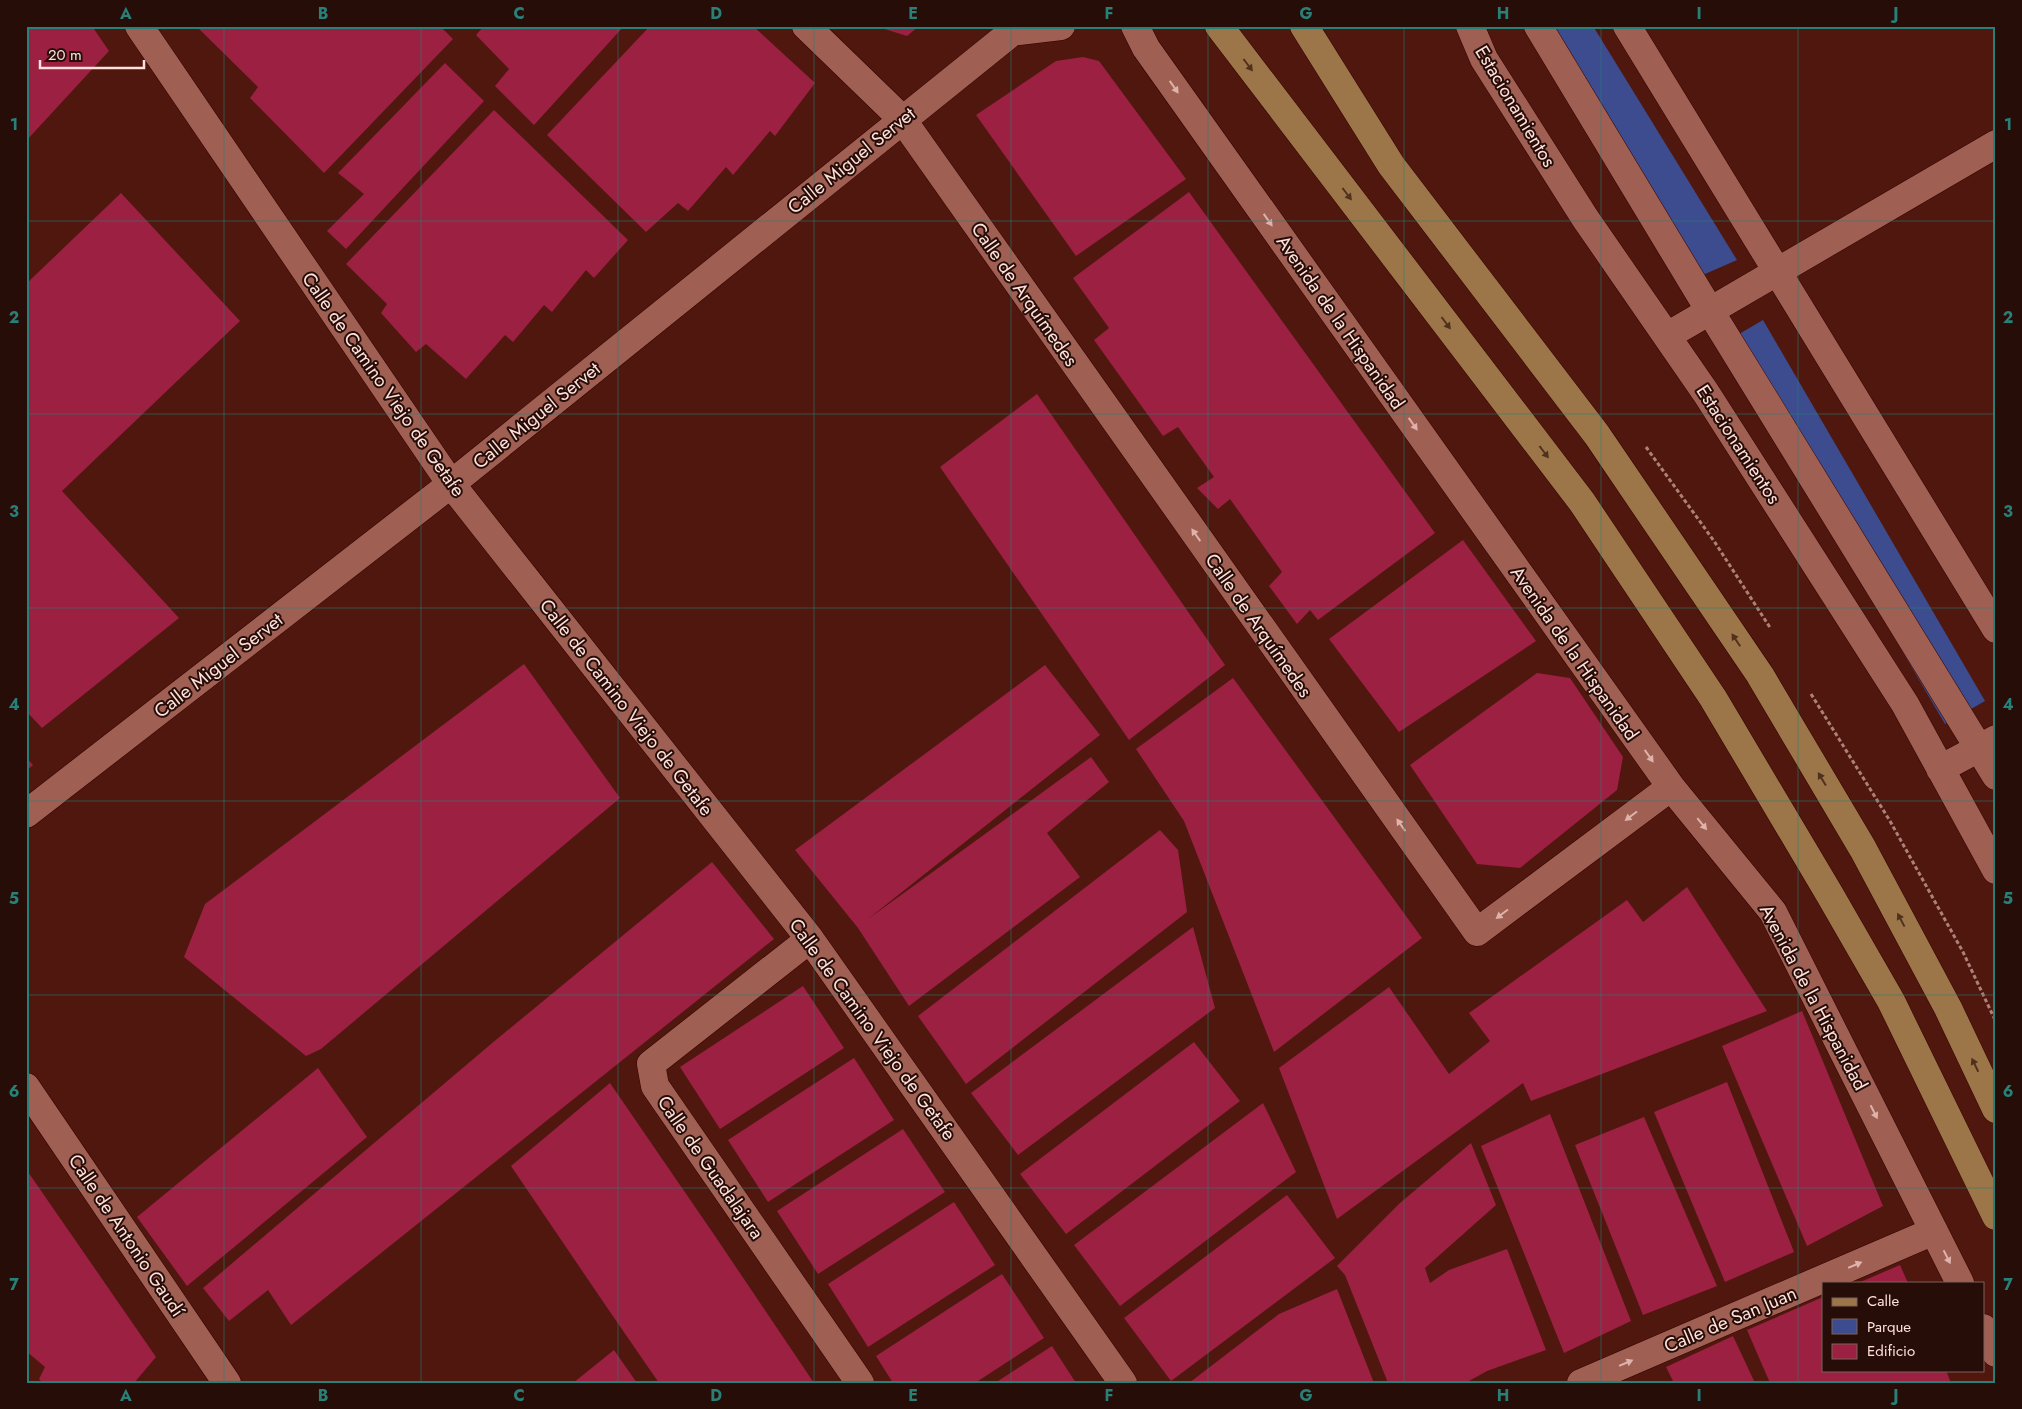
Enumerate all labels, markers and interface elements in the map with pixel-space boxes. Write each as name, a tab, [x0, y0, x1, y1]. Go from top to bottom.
text: A	[119, 2, 132, 25]
text: B	[318, 2, 328, 25]
text: C	[513, 2, 525, 25]
text: D	[710, 2, 722, 25]
text: E	[908, 2, 918, 25]
text: F	[1105, 2, 1113, 25]
text: G	[1299, 2, 1313, 25]
text: H	[1497, 2, 1509, 25]
text: I	[1696, 2, 1702, 25]
text: J	[1890, 2, 1899, 25]
scale bar	[40, 38, 144, 70]
street label: Estacionamientos	[1469, 40, 1563, 172]
text: 20 m	[48, 44, 82, 66]
one-way arrow	[1243, 58, 1254, 71]
one-way arrow	[1169, 80, 1179, 94]
street label: Calle Miguel Servet	[782, 100, 921, 220]
text: 1	[10, 113, 18, 136]
text: 1	[2004, 113, 2012, 136]
one-way arrow	[1342, 187, 1352, 201]
one-way arrow	[1263, 213, 1273, 227]
street label: Calle de Arquímedes	[965, 217, 1085, 372]
street label: Avenida de la Hispanidad	[1270, 230, 1411, 415]
street label: Calle de Camino Viejo de Getafe	[296, 267, 472, 502]
text: 2	[9, 306, 19, 329]
text: 2	[2003, 306, 2013, 329]
one-way arrow	[1440, 316, 1451, 329]
street label: Calle Miguel Servet	[467, 355, 606, 475]
street label: Estacionamientos	[1690, 379, 1788, 510]
one-way arrow	[1408, 417, 1418, 431]
one-way arrow	[1539, 445, 1550, 458]
text: 3	[9, 500, 19, 523]
text: 3	[2003, 500, 2013, 523]
one-way arrow	[1191, 528, 1201, 542]
street label: Calle de Arquímedes	[1199, 548, 1319, 703]
street label: Avenida de la Hispanidad	[1504, 561, 1645, 746]
street label: Calle de Camino Viejo de Getafe	[533, 593, 720, 822]
street label: Calle Miguel Servet	[148, 606, 289, 724]
one-way arrow	[1731, 634, 1741, 647]
text: 4	[8, 693, 20, 716]
text: 4	[2002, 693, 2014, 716]
one-way arrow	[1644, 749, 1654, 763]
one-way arrow	[1817, 772, 1826, 785]
one-way arrow	[1624, 811, 1638, 821]
one-way arrow	[1396, 818, 1406, 832]
one-way arrow	[1696, 818, 1707, 831]
text: 5	[9, 887, 19, 910]
text: 5	[2003, 887, 2013, 910]
street label: Avenida de la Hispanidad	[1753, 899, 1874, 1095]
one-way arrow	[1496, 908, 1509, 919]
street label: Calle de Camino Viejo de Getafe	[783, 913, 963, 1146]
one-way arrow	[1897, 913, 1905, 927]
one-way arrow	[1970, 1058, 1978, 1072]
text: 6	[9, 1080, 19, 1103]
text: 6	[2003, 1080, 2013, 1103]
street label: Calle de Guadalajara	[651, 1090, 770, 1244]
one-way arrow	[1870, 1105, 1878, 1119]
street label: Calle de Antonio Gaudí	[62, 1149, 192, 1323]
one-way arrow	[1944, 1250, 1952, 1264]
one-way arrow	[1848, 1260, 1862, 1268]
text: 7	[9, 1273, 19, 1296]
text: 7	[2003, 1273, 2013, 1296]
street label: Calle de San Juan	[1660, 1279, 1801, 1360]
legend	[1822, 1282, 1984, 1372]
text: Calle	[1867, 1290, 1899, 1312]
text: Parque	[1867, 1316, 1911, 1338]
text: Edificio	[1867, 1340, 1915, 1362]
one-way arrow	[1618, 1359, 1633, 1367]
text: A	[119, 1384, 132, 1407]
text: B	[318, 1384, 328, 1407]
text: C	[513, 1384, 525, 1407]
text: D	[710, 1384, 722, 1407]
text: E	[908, 1384, 918, 1407]
text: F	[1105, 1384, 1113, 1407]
text: G	[1299, 1384, 1313, 1407]
text: H	[1497, 1384, 1509, 1407]
text: I	[1696, 1384, 1702, 1407]
text: J	[1890, 1384, 1899, 1407]

